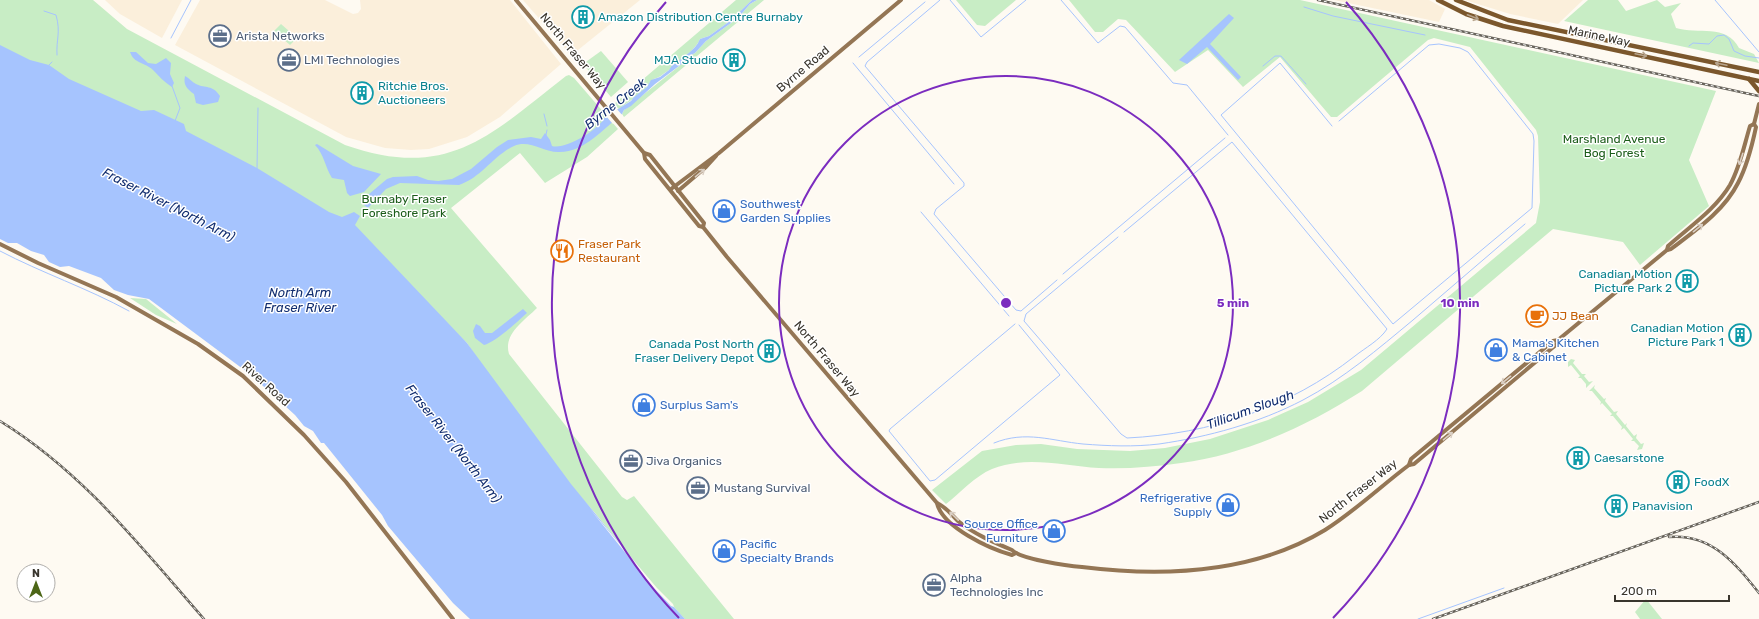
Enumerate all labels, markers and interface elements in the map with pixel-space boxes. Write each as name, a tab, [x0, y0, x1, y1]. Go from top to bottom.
building icon: Amazon Distribution Centre Burnaby	[570, 4, 596, 30]
street label: North Fraser Way	[537, 10, 609, 92]
place label: Amazon Distribution Centre Burnaby	[598, 10, 803, 24]
one-way arrow	[1467, 13, 1479, 21]
office icon: Arista Networks	[207, 23, 233, 49]
street label: Marine Way	[1567, 23, 1632, 49]
place label: Arista Networks	[236, 29, 325, 43]
street label: Byrne Road	[774, 43, 832, 95]
office icon: LMI Technologies	[276, 47, 302, 73]
building icon: MJA Studio	[721, 47, 747, 73]
one-way arrow	[1634, 52, 1647, 60]
place label: LMI Technologies	[304, 53, 400, 67]
place label: MJA Studio	[654, 53, 718, 67]
one-way arrow	[1715, 59, 1728, 67]
water label: Byrne Creek	[582, 75, 649, 132]
place label: Ritchie Bros. Auctioneers	[378, 79, 448, 107]
building icon: Ritchie Bros. Auctioneers	[349, 80, 375, 106]
park label: Marshland Avenue Bog Forest	[1563, 132, 1666, 160]
one-way arrow	[1736, 153, 1744, 165]
water label: Fraser River (North Arm)	[100, 165, 238, 245]
one-way arrow	[695, 168, 705, 177]
park label: Burnaby Fraser Foreshore Park	[361, 192, 447, 220]
place label: Southwest Garden Supplies	[740, 197, 831, 225]
shop icon: Southwest Garden Supplies	[711, 198, 737, 224]
one-way arrow	[1693, 223, 1704, 232]
place label: Fraser Park Restaurant	[578, 237, 642, 265]
restaurant icon: Fraser Park Restaurant	[549, 238, 575, 264]
place label: Canadian Motion Picture Park 2	[1578, 267, 1672, 295]
building icon: Canadian Motion Picture Park 2	[1674, 268, 1700, 294]
water label: North Arm Fraser River	[264, 285, 337, 315]
centre of rings	[999, 296, 1013, 310]
text: 5 min	[1217, 296, 1250, 310]
text: 10 min	[1441, 296, 1480, 310]
cafe icon: JJ Bean	[1524, 303, 1550, 329]
place label: JJ Bean	[1552, 309, 1599, 323]
street label: North Fraser Way	[791, 318, 863, 400]
place label: Canadian Motion Picture Park 1	[1630, 321, 1724, 349]
building icon: Canadian Motion Picture Park 1	[1727, 322, 1753, 348]
place label: Mama's Kitchen & Cabinet	[1512, 336, 1599, 364]
place label: Canada Post North Fraser Delivery Depot	[635, 337, 754, 365]
shop icon: Mama's Kitchen & Cabinet	[1483, 337, 1509, 363]
building icon: Canada Post North Fraser Delivery Depot	[756, 338, 782, 364]
street label: River Road	[239, 359, 293, 409]
one-way arrow	[1500, 375, 1511, 384]
water label: Fraser River (North Arm)	[403, 381, 505, 506]
water label: Tillicum Slough	[1204, 387, 1296, 433]
shop icon: Surplus Sam's	[631, 392, 657, 418]
place label: Surplus Sam's	[660, 398, 738, 412]
one-way arrow	[1442, 432, 1453, 441]
building icon: Caesarstone	[1565, 445, 1591, 471]
office icon: Jiva Organics	[618, 448, 644, 474]
place label: Caesarstone	[1594, 451, 1665, 465]
place label: Jiva Organics	[646, 454, 722, 468]
street label: North Fraser Way	[1316, 456, 1400, 526]
building icon: FoodX	[1665, 469, 1691, 495]
office icon: Mustang Survival	[685, 475, 711, 501]
place label: FoodX	[1694, 475, 1730, 489]
place label: Mustang Survival	[714, 481, 810, 495]
place label: Refrigerative Supply	[1140, 491, 1212, 519]
shop icon: Refrigerative Supply	[1215, 492, 1241, 518]
building icon: Panavision	[1603, 493, 1629, 519]
place label: Panavision	[1632, 499, 1693, 513]
one-way arrow	[949, 511, 959, 521]
place label: Source Office Furniture	[964, 517, 1038, 545]
shop icon: Source Office Furniture	[1041, 518, 1067, 544]
place label: Pacific Specialty Brands	[740, 537, 834, 565]
shop icon: Pacific Specialty Brands	[711, 538, 737, 564]
north arrow	[16, 563, 56, 603]
text: N	[32, 567, 40, 580]
place label: Alpha Technologies Inc	[950, 571, 1044, 599]
office icon: Alpha Technologies Inc	[921, 572, 947, 598]
scale bar	[1615, 577, 1729, 603]
text: 200 m	[1621, 584, 1657, 598]

